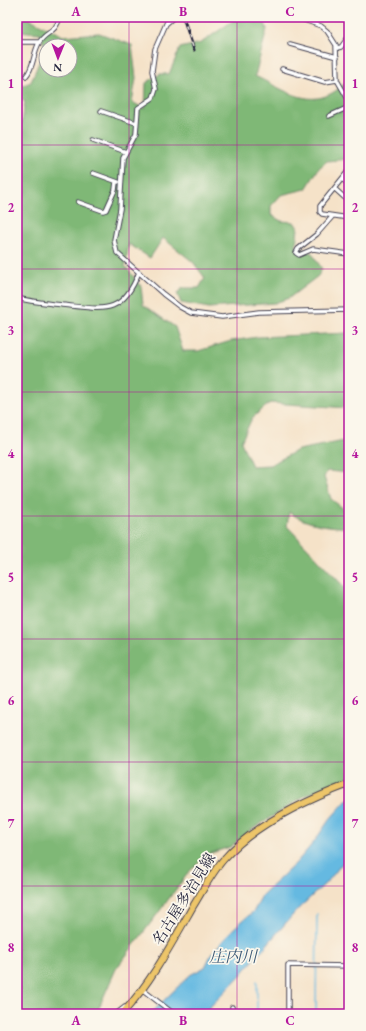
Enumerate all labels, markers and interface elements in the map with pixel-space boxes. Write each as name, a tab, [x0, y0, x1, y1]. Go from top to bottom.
text: A	[70, 3, 81, 20]
text: B	[179, 3, 187, 20]
text: C	[285, 3, 295, 20]
north arrow	[38, 38, 78, 78]
text: N	[53, 61, 62, 75]
text: 1	[8, 75, 15, 92]
text: 1	[352, 75, 359, 92]
text: 2	[8, 199, 15, 216]
text: 2	[352, 199, 359, 216]
text: 3	[8, 322, 15, 339]
text: 3	[352, 322, 359, 339]
text: 4	[8, 445, 15, 462]
text: 4	[352, 445, 359, 462]
text: 5	[8, 569, 14, 586]
text: 5	[352, 569, 358, 586]
text: 6	[8, 692, 15, 709]
text: 6	[352, 692, 359, 709]
text: 7	[8, 815, 15, 832]
text: 7	[352, 815, 359, 832]
street label: 名古屋多治見線	[148, 849, 219, 948]
text: 8	[8, 939, 15, 956]
text: 8	[352, 939, 359, 956]
water label: 庄内川	[209, 946, 259, 967]
text: A	[70, 1012, 81, 1029]
text: B	[179, 1012, 187, 1029]
text: C	[285, 1012, 295, 1029]

